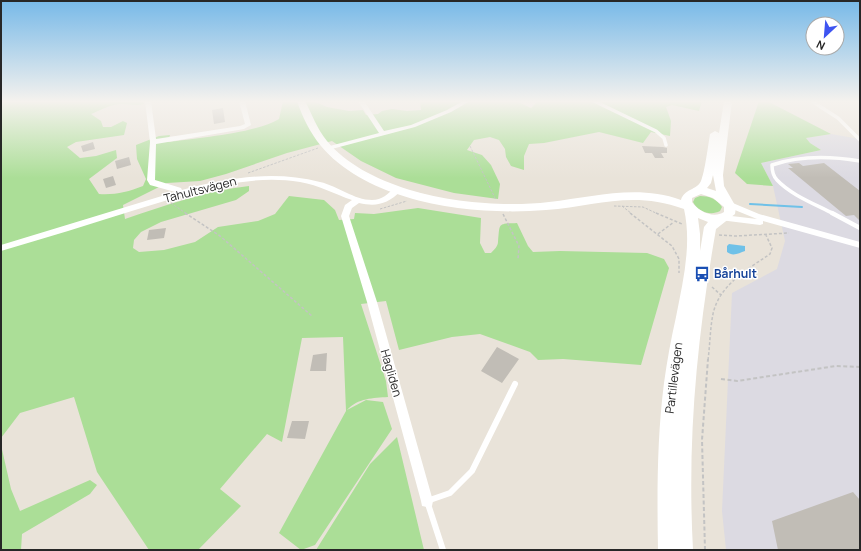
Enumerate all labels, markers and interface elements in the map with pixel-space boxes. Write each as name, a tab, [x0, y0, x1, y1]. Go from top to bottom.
north arrow	[805, 16, 845, 56]
text: N	[813, 37, 827, 54]
street label: Tahultsvägen	[162, 172, 238, 207]
bus stop icon: Bårhult	[693, 265, 711, 283]
place label: Bårhult	[714, 265, 757, 282]
street label: Partillevägen	[661, 341, 686, 414]
street label: Hagliden	[377, 347, 406, 399]

